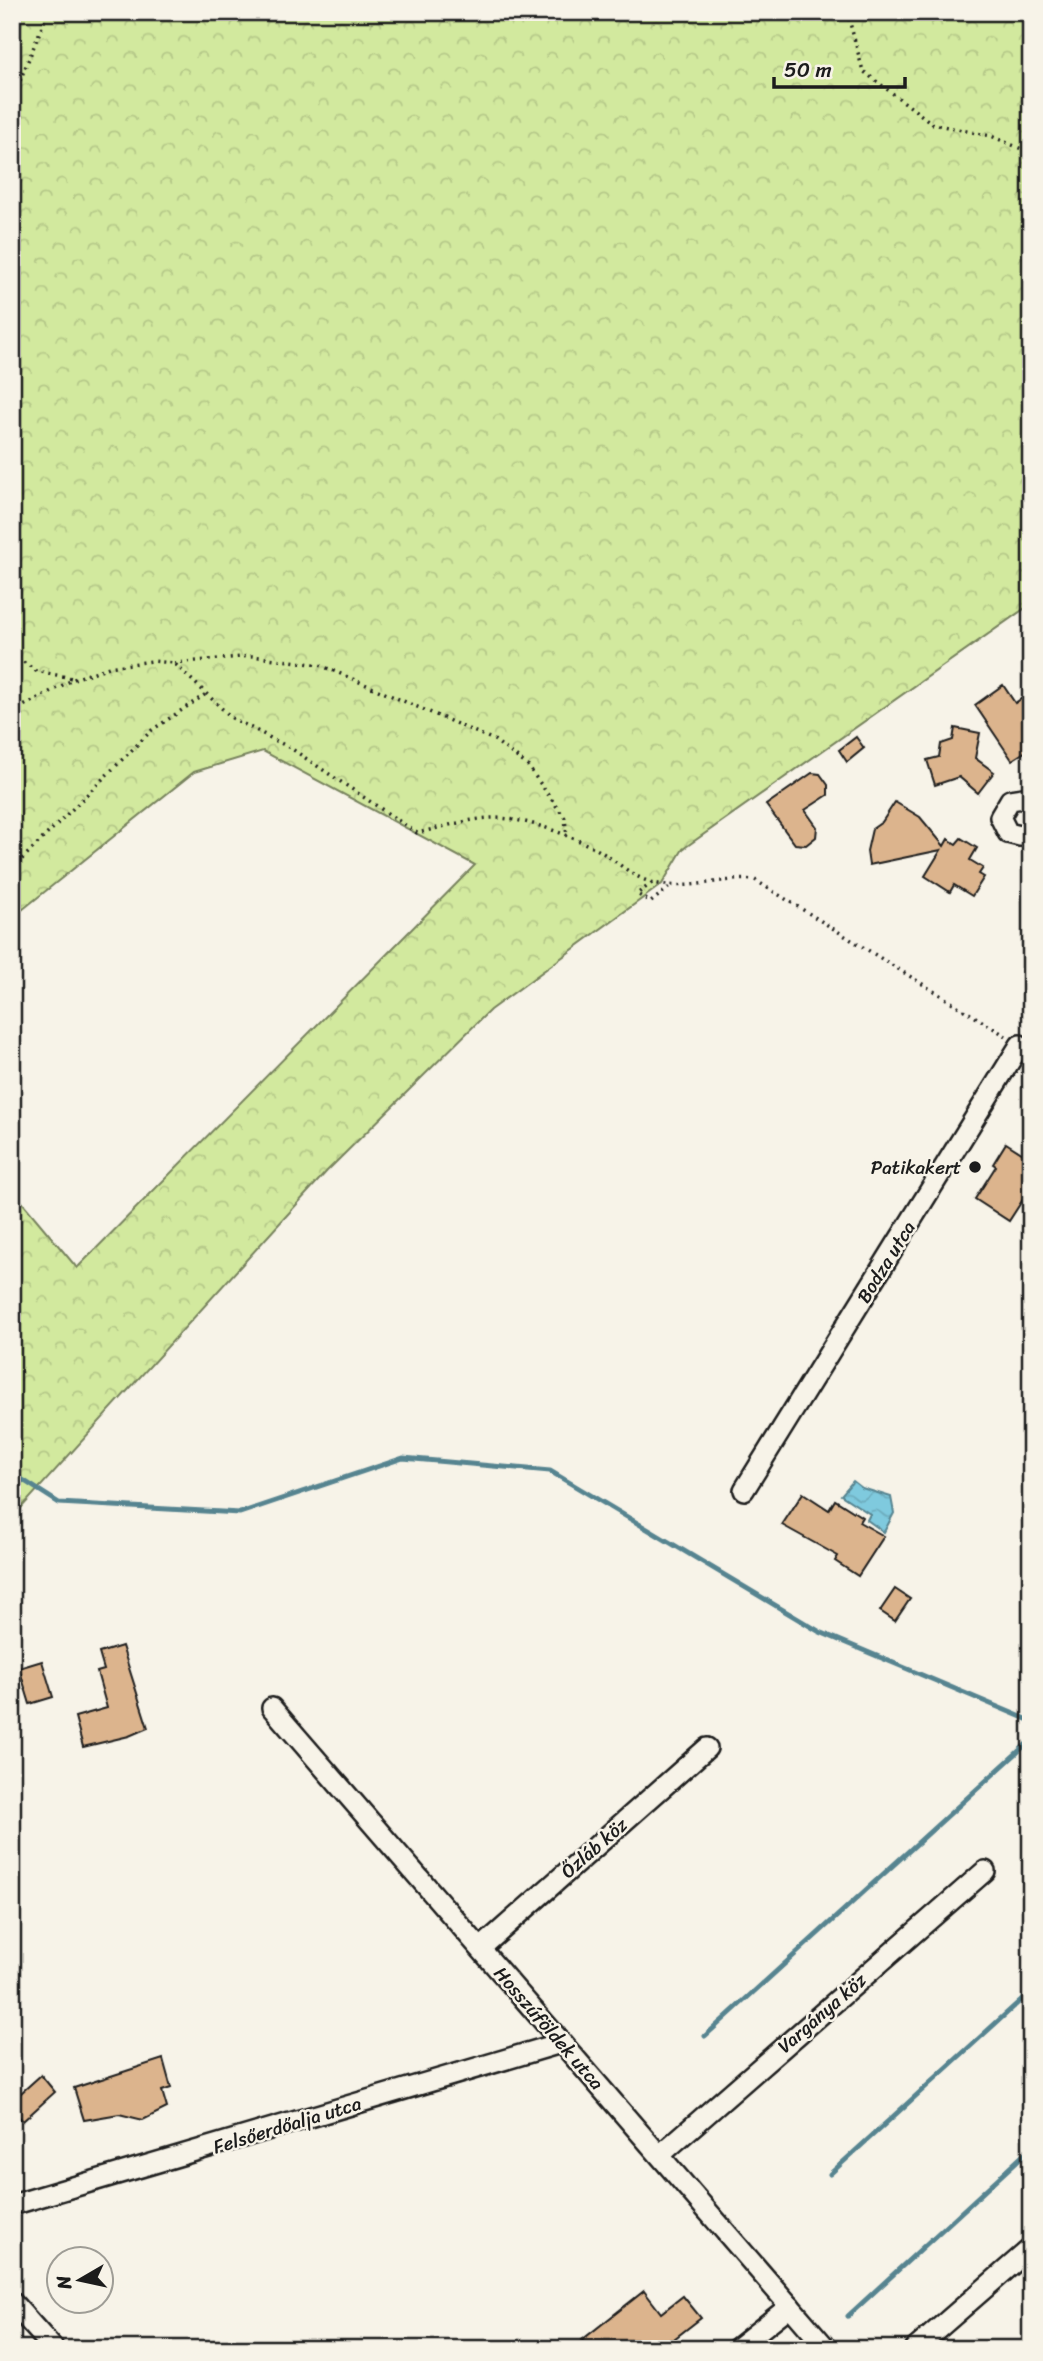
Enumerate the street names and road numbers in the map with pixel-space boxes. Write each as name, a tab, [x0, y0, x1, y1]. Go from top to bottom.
street label: Bodza utca	[848, 1214, 925, 1310]
street label: Őzláb köz	[553, 1809, 636, 1887]
street label: Hosszúföldek utca	[486, 1958, 613, 2098]
street label: Vargánya köz	[770, 1964, 875, 2061]
street label: Felsőerdőalja utca	[209, 2087, 366, 2163]

